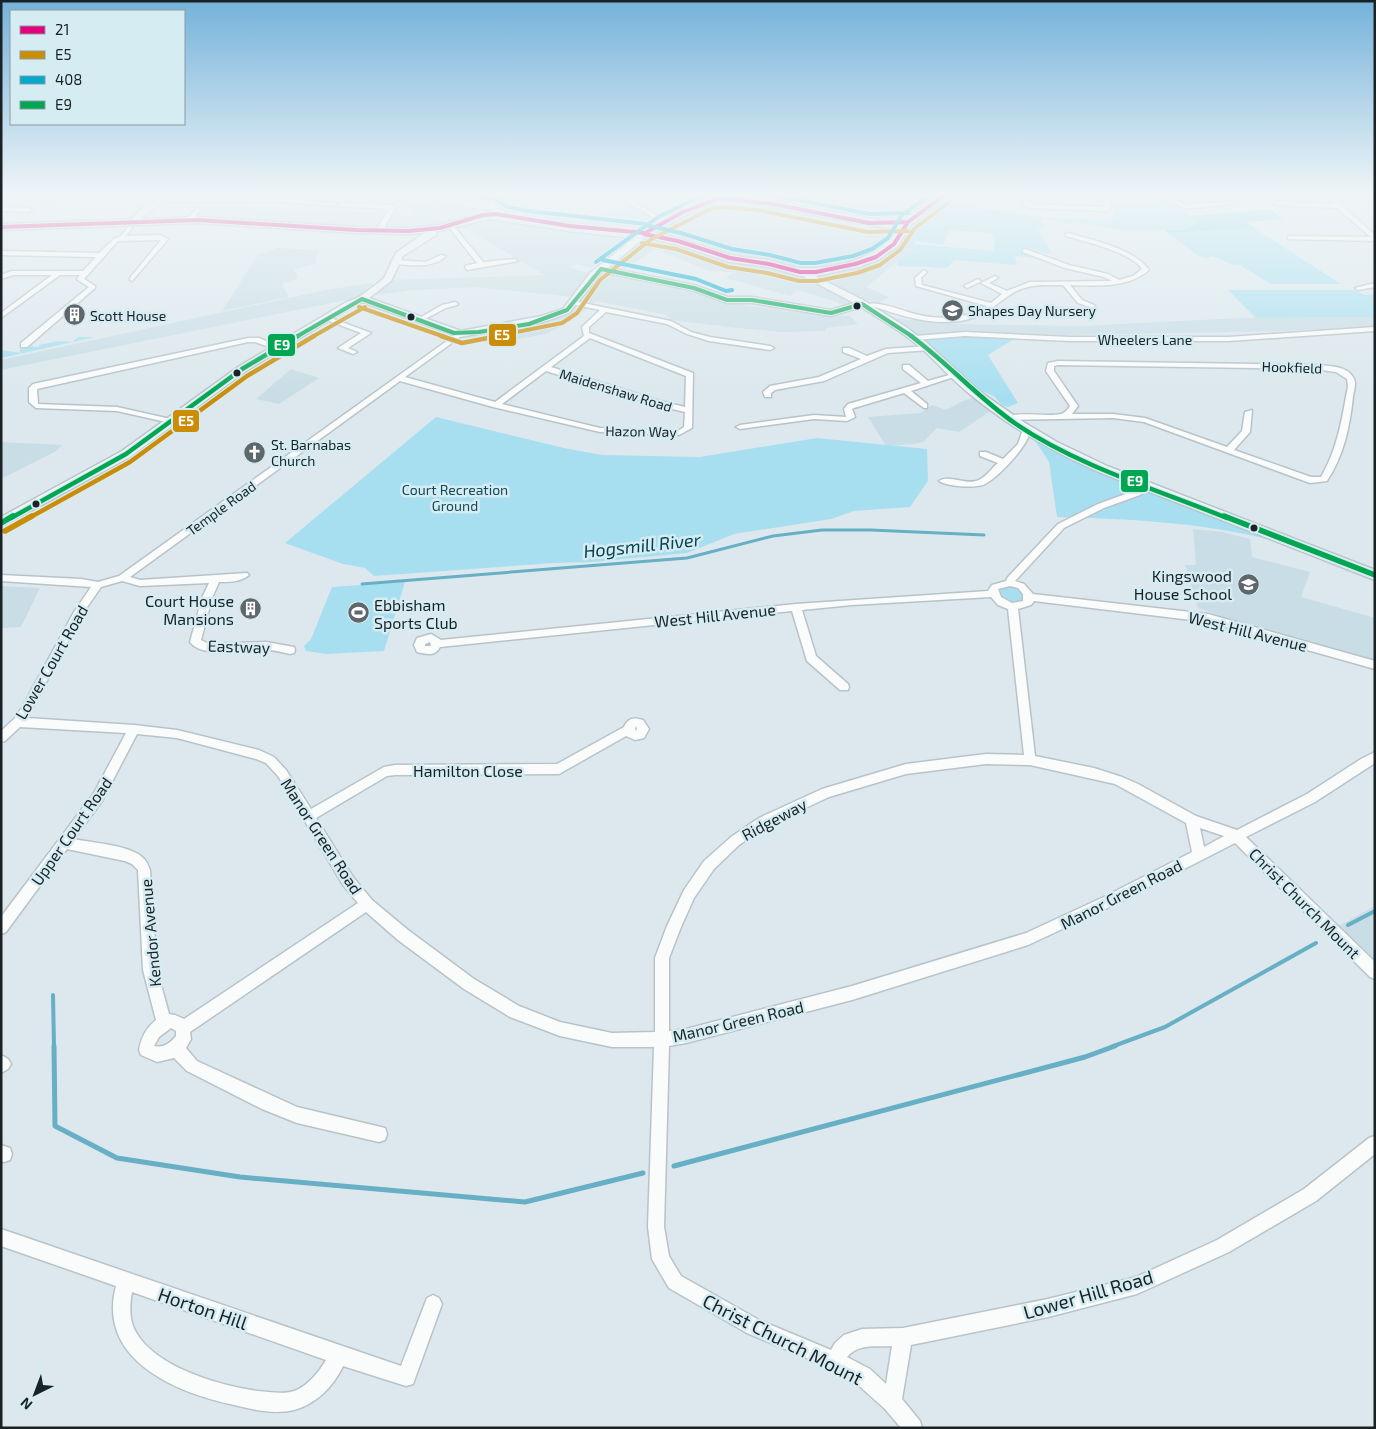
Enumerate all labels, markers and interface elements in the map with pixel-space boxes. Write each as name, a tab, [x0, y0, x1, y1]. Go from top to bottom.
legend	[10, 10, 185, 125]
text: 21	[55, 20, 69, 38]
text: E5	[55, 45, 71, 63]
text: 408	[55, 70, 82, 88]
text: E9	[55, 95, 72, 113]
school or university icon: Shapes Day Nursery	[940, 298, 964, 322]
unlabelled marker	[852, 301, 862, 311]
place label: Shapes Day Nursery	[968, 302, 1096, 319]
building icon: Scott House	[62, 303, 86, 327]
place label: Scott House	[90, 307, 166, 324]
unlabelled marker	[406, 312, 416, 322]
line badge: E5	[488, 323, 517, 347]
text: E5	[494, 326, 510, 343]
street label: Wheelers Lane	[1098, 331, 1192, 348]
line badge: E9	[267, 333, 296, 357]
text: E9	[274, 336, 290, 353]
street label: Hookfield	[1261, 357, 1323, 377]
street label: Maidenshaw Road	[558, 365, 674, 415]
unlabelled marker	[232, 368, 242, 378]
line badge: E5	[172, 409, 200, 433]
text: E5	[178, 412, 194, 429]
street label: Hazon Way	[605, 422, 677, 440]
place label: St. Barnabas Church	[271, 436, 351, 469]
church icon: St. Barnabas Church	[243, 440, 267, 464]
line badge: E9	[1120, 469, 1149, 493]
text: E9	[1127, 472, 1143, 489]
street label: Temple Road	[183, 477, 259, 539]
park label: Court Recreation Ground	[402, 481, 508, 514]
unlabelled marker	[31, 499, 41, 509]
unlabelled marker	[1249, 523, 1259, 533]
water label: Hogsmill River	[582, 528, 703, 562]
place label: Kingswood House School	[1134, 566, 1232, 603]
school or university icon: Kingswood House School	[1236, 572, 1260, 596]
place label: Court House Mansions	[145, 591, 234, 628]
place label: Ebbisham Sports Club	[374, 595, 458, 632]
building icon: Court House Mansions	[238, 597, 262, 621]
street label: West Hill Avenue	[653, 599, 777, 631]
street label: Lower Court Road	[11, 601, 91, 723]
sports icon: Ebbisham Sports Club	[346, 601, 370, 625]
street label: West Hill Avenue	[1187, 607, 1309, 655]
street label: Eastway	[208, 635, 271, 657]
street label: Hamilton Close	[413, 761, 523, 780]
street label: Upper Court Road	[27, 773, 115, 889]
street label: Manor Green Road	[278, 775, 366, 897]
street label: Ridgeway	[738, 794, 810, 844]
street label: Christ Church Mount	[1246, 844, 1364, 962]
street label: Manor Green Road	[1057, 855, 1185, 933]
street label: Kendor Avenue	[136, 878, 164, 988]
street label: Manor Green Road	[671, 997, 805, 1045]
street label: Lower Hill Road	[1020, 1264, 1156, 1324]
street label: Horton Hill	[155, 1282, 251, 1334]
street label: Christ Church Mount	[699, 1289, 867, 1389]
north arrow	[10, 1369, 60, 1419]
text: N	[17, 1394, 35, 1414]

